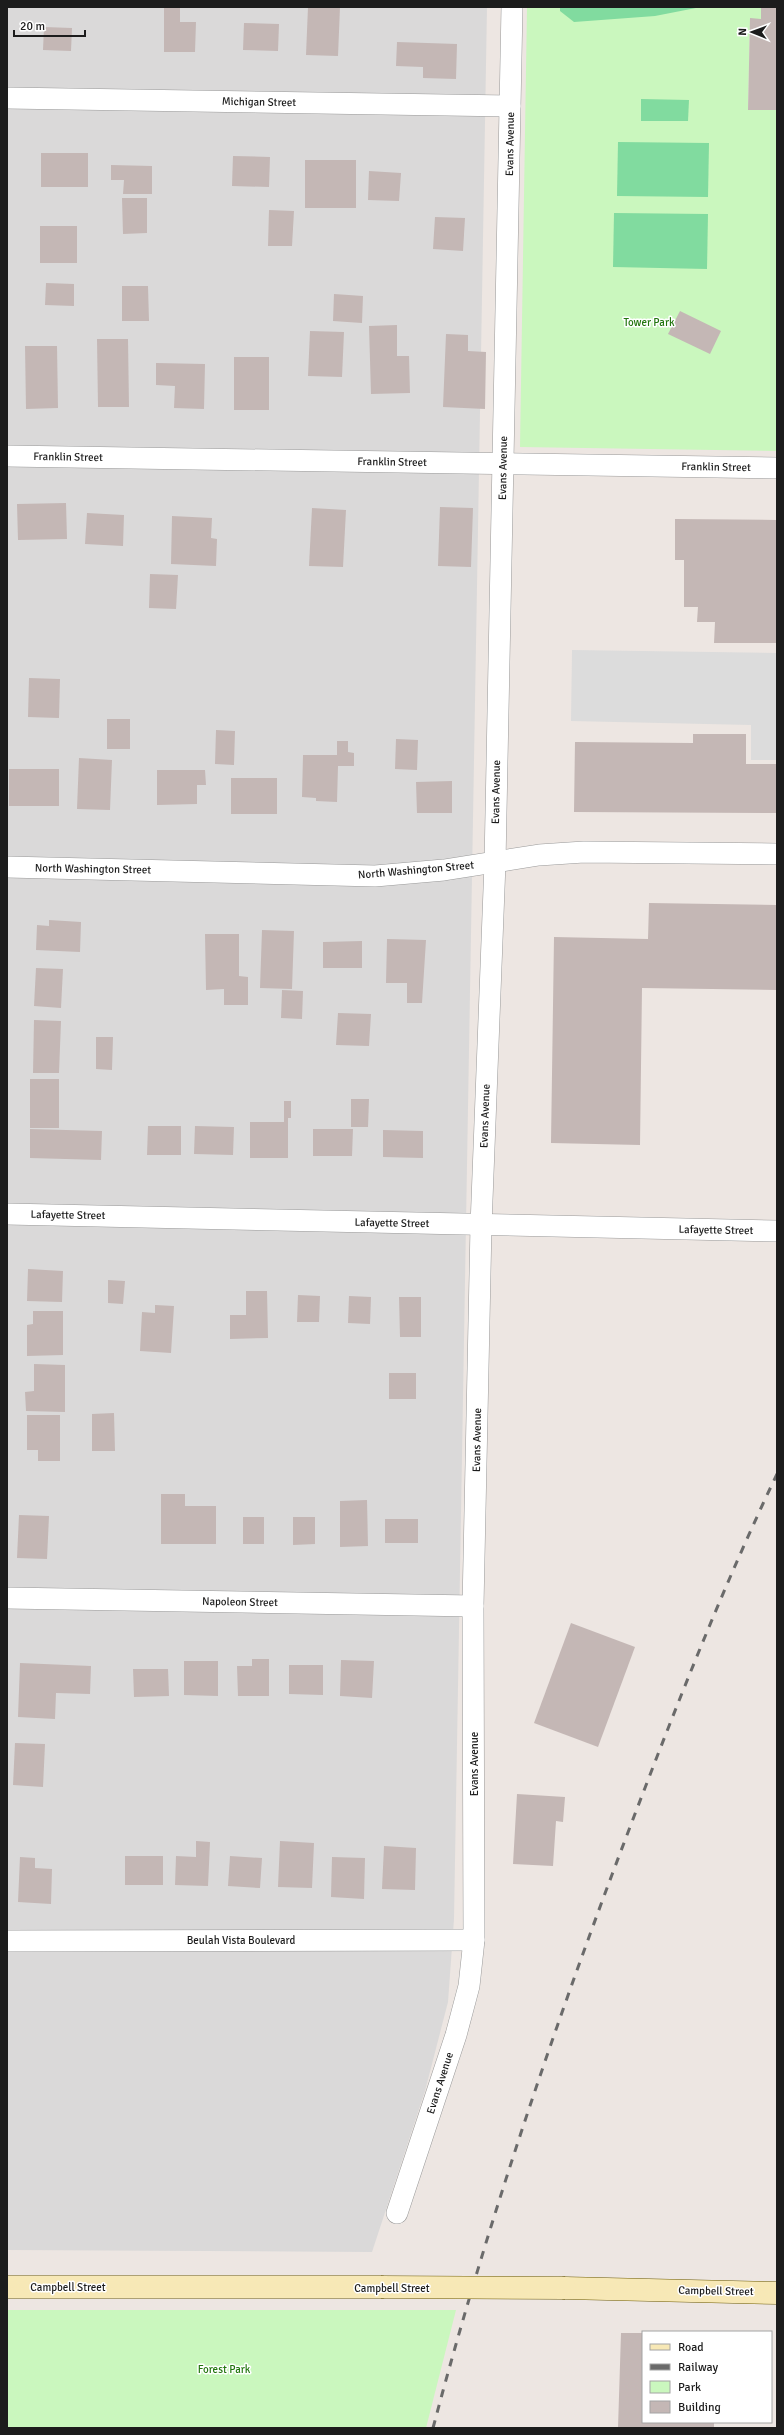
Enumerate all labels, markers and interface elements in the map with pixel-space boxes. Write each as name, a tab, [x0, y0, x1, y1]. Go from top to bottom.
scale bar	[14, 12, 85, 38]
north arrow	[732, 12, 772, 52]
text: 20 m	[20, 19, 45, 34]
text: N	[736, 28, 749, 36]
street label: Michigan Street	[222, 95, 296, 109]
street label: Evans Avenue	[503, 112, 517, 176]
park label: Tower Park	[623, 316, 675, 329]
street label: Evans Avenue	[496, 436, 510, 500]
street label: Franklin Street	[33, 450, 103, 464]
street label: Franklin Street	[357, 455, 427, 469]
street label: Franklin Street	[681, 460, 751, 474]
street label: Evans Avenue	[489, 760, 503, 824]
street label: North Washington Street	[357, 858, 475, 882]
street label: North Washington Street	[35, 861, 151, 877]
street label: Evans Avenue	[477, 1084, 493, 1148]
street label: Lafayette Street	[30, 1208, 106, 1222]
street label: Lafayette Street	[354, 1216, 430, 1230]
street label: Lafayette Street	[678, 1223, 754, 1237]
street label: Evans Avenue	[470, 1408, 484, 1472]
street label: Napoleon Street	[202, 1595, 278, 1609]
street label: Evans Avenue	[468, 1732, 481, 1796]
street label: Beulah Vista Boulevard	[187, 1934, 295, 1947]
street label: Evans Avenue	[424, 2050, 456, 2116]
street label: Campbell Street	[30, 2281, 106, 2294]
street label: Campbell Street	[354, 2282, 430, 2295]
street label: Campbell Street	[678, 2284, 754, 2298]
legend	[642, 2331, 772, 2423]
text: Road	[678, 2340, 704, 2355]
text: Railway	[678, 2360, 718, 2375]
park label: Forest Park	[198, 2363, 251, 2376]
text: Park	[678, 2380, 701, 2395]
text: Building	[678, 2400, 721, 2415]

